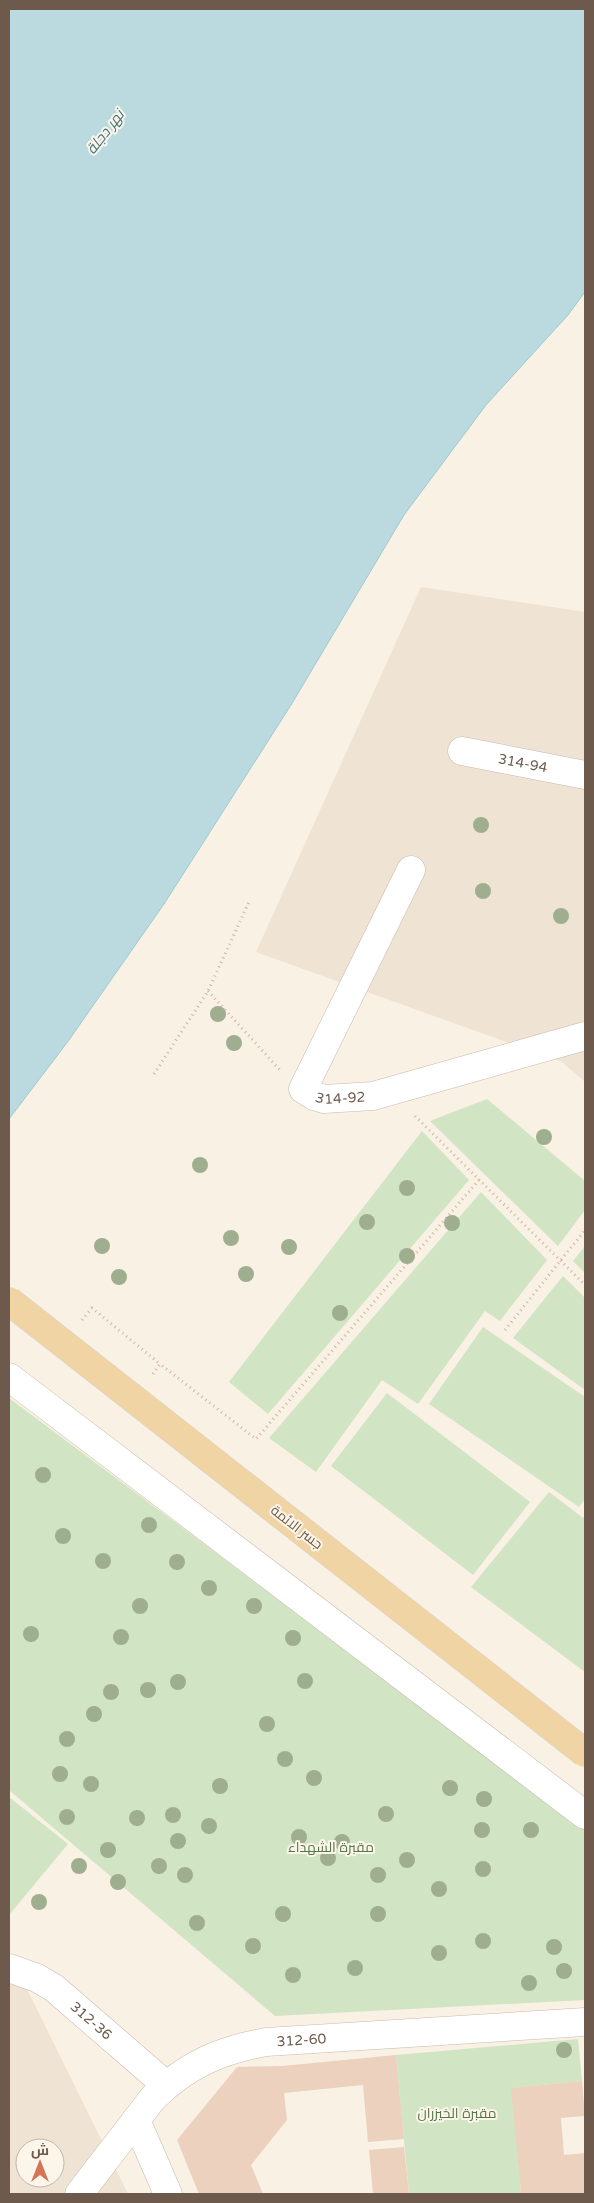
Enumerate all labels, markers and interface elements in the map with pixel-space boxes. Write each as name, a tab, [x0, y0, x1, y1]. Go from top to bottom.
water label: نهر دجلة	[82, 105, 129, 158]
street label: 314-94	[497, 750, 549, 777]
street label: 314-92	[313, 1088, 366, 1108]
street label: جسر الائمة	[267, 1502, 326, 1553]
park label: مقبرة الشهداء	[288, 1839, 374, 1856]
street label: 312-36	[67, 1998, 116, 2044]
street label: 312-60	[276, 2030, 327, 2050]
park label: مقبرة الخيزران	[417, 2105, 497, 2122]
north arrow	[15, 2138, 65, 2188]
text: ش	[31, 2142, 49, 2159]

